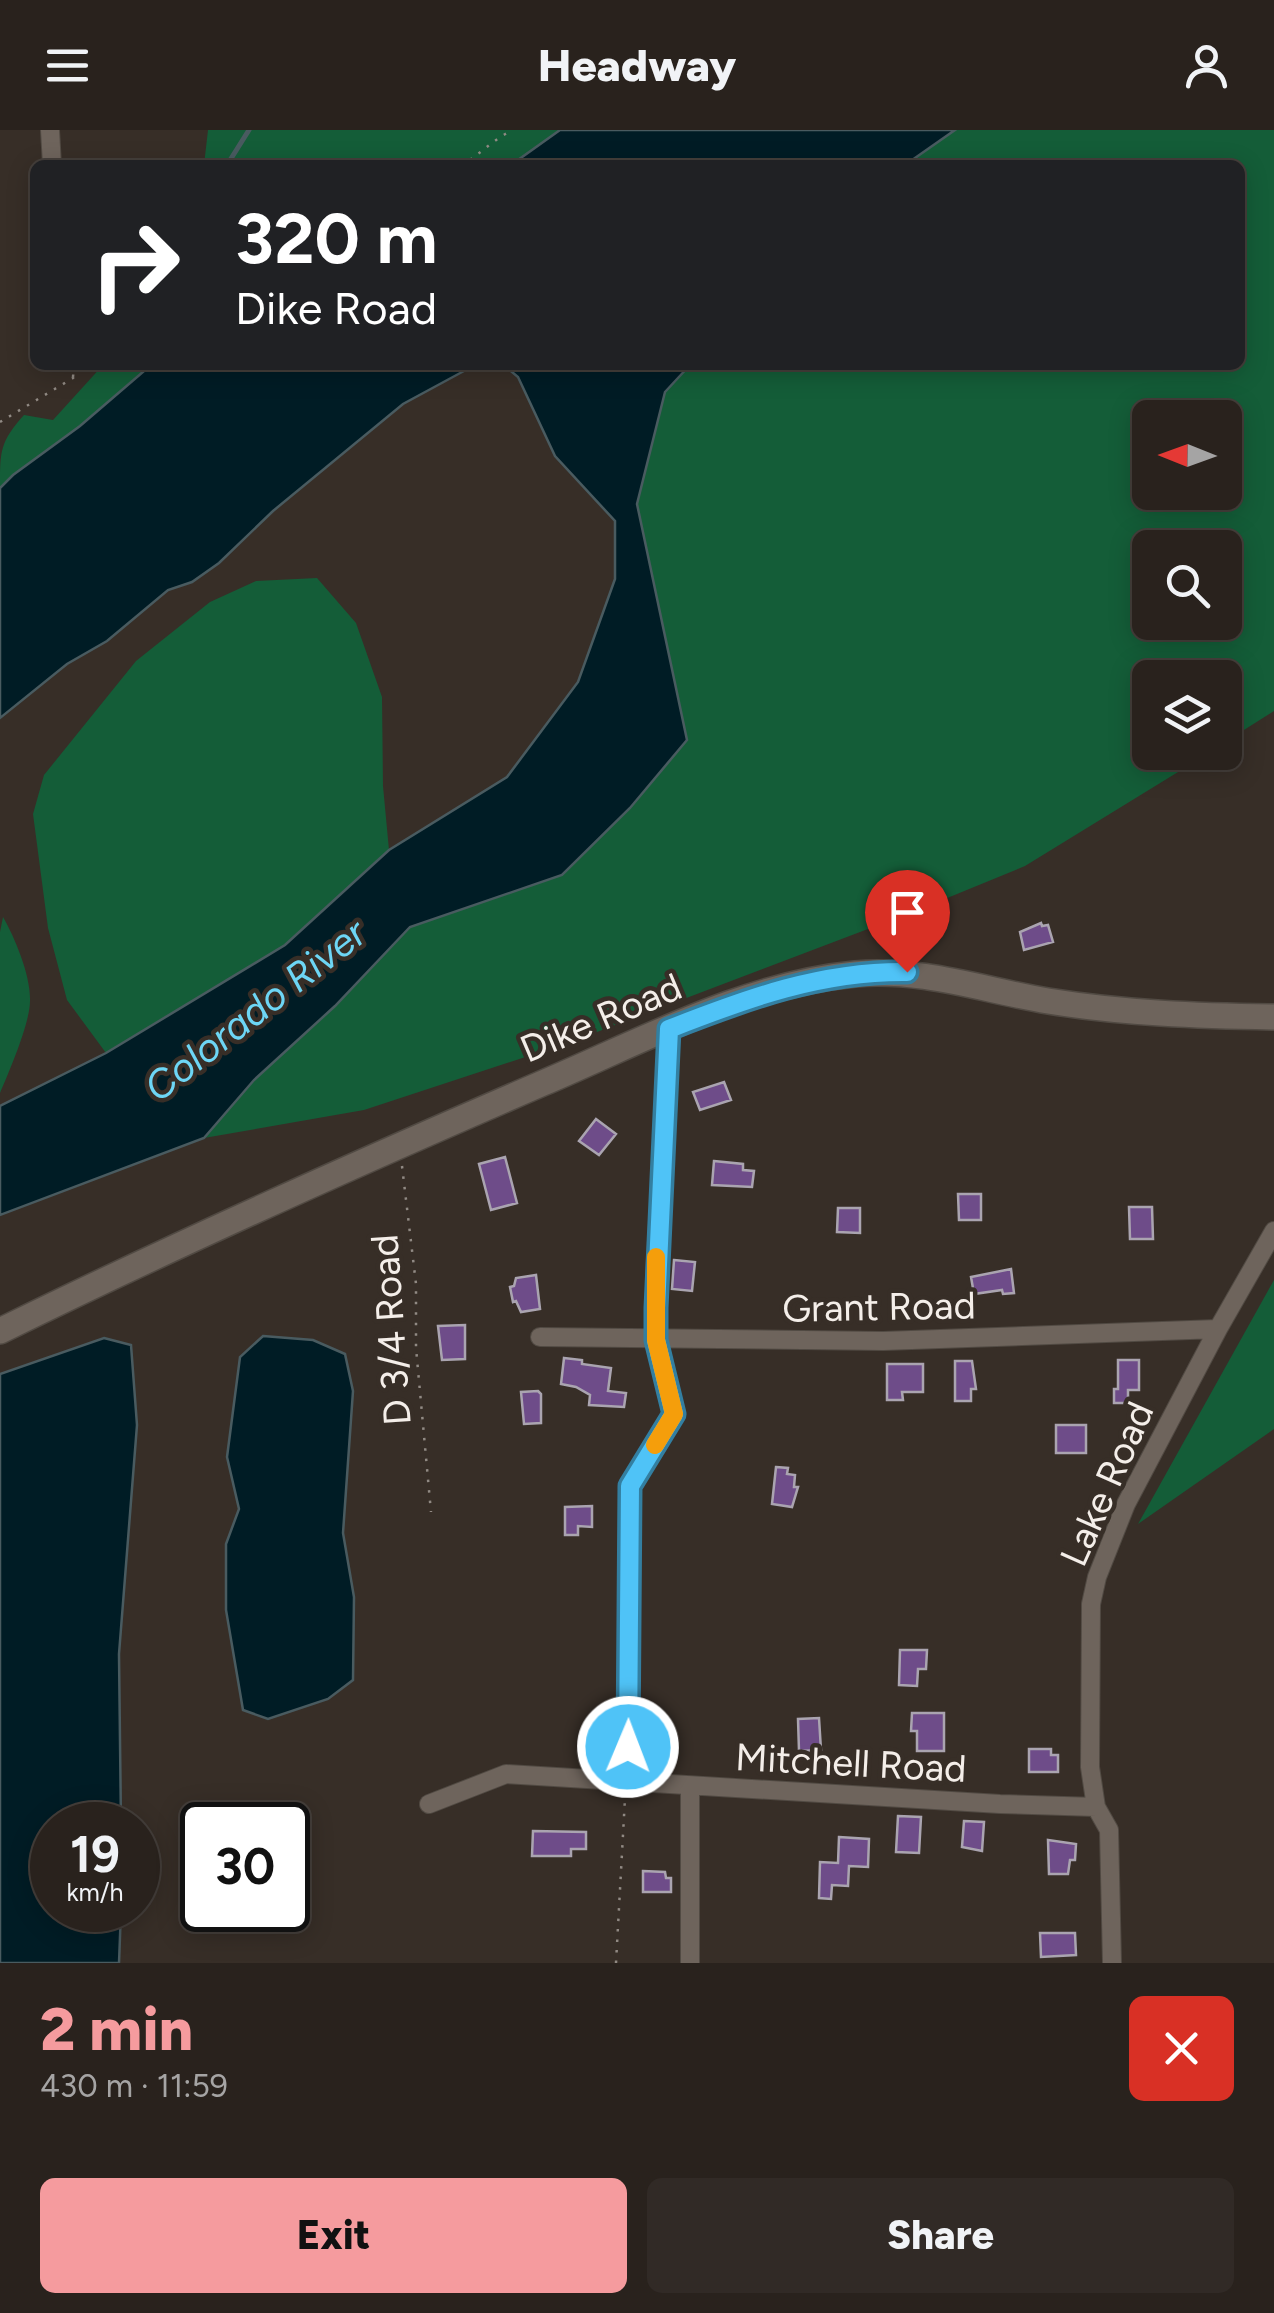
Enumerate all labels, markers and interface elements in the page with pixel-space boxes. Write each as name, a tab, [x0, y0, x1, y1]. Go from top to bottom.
icon: menu	[40, 38, 95, 93]
text: Headway	[538, 38, 736, 92]
icon: person	[1179, 38, 1234, 93]
text: 320 m	[235, 196, 438, 281]
icon: right	[70, 200, 200, 330]
text: Dike Road	[235, 281, 437, 335]
north arrow	[1132, 400, 1242, 510]
map controls	[1132, 400, 1242, 770]
button: search	[1132, 530, 1242, 640]
button: layers	[1132, 660, 1242, 770]
pin	[865, 870, 950, 973]
icon: arrive	[880, 885, 935, 940]
water label: Colorado River	[135, 908, 377, 1111]
street label: Dike Road	[513, 964, 689, 1072]
street label: D 3/4 Road	[361, 1233, 421, 1427]
street label: Grant Road	[782, 1282, 976, 1332]
street label: Lake Road	[1050, 1395, 1164, 1573]
position arrow	[576, 1695, 680, 1799]
street label: Mitchell Road	[734, 1734, 968, 1792]
speed limit sign: 30	[180, 1802, 310, 1932]
text: 19	[70, 1824, 120, 1885]
text: km/h	[66, 1877, 124, 1907]
text: 2 min	[40, 1993, 193, 2065]
button: close	[1129, 1996, 1234, 2101]
text: 430 m · 11:59	[40, 2067, 228, 2105]
button: Exit	[40, 2178, 627, 2293]
button: Share	[647, 2178, 1234, 2293]

